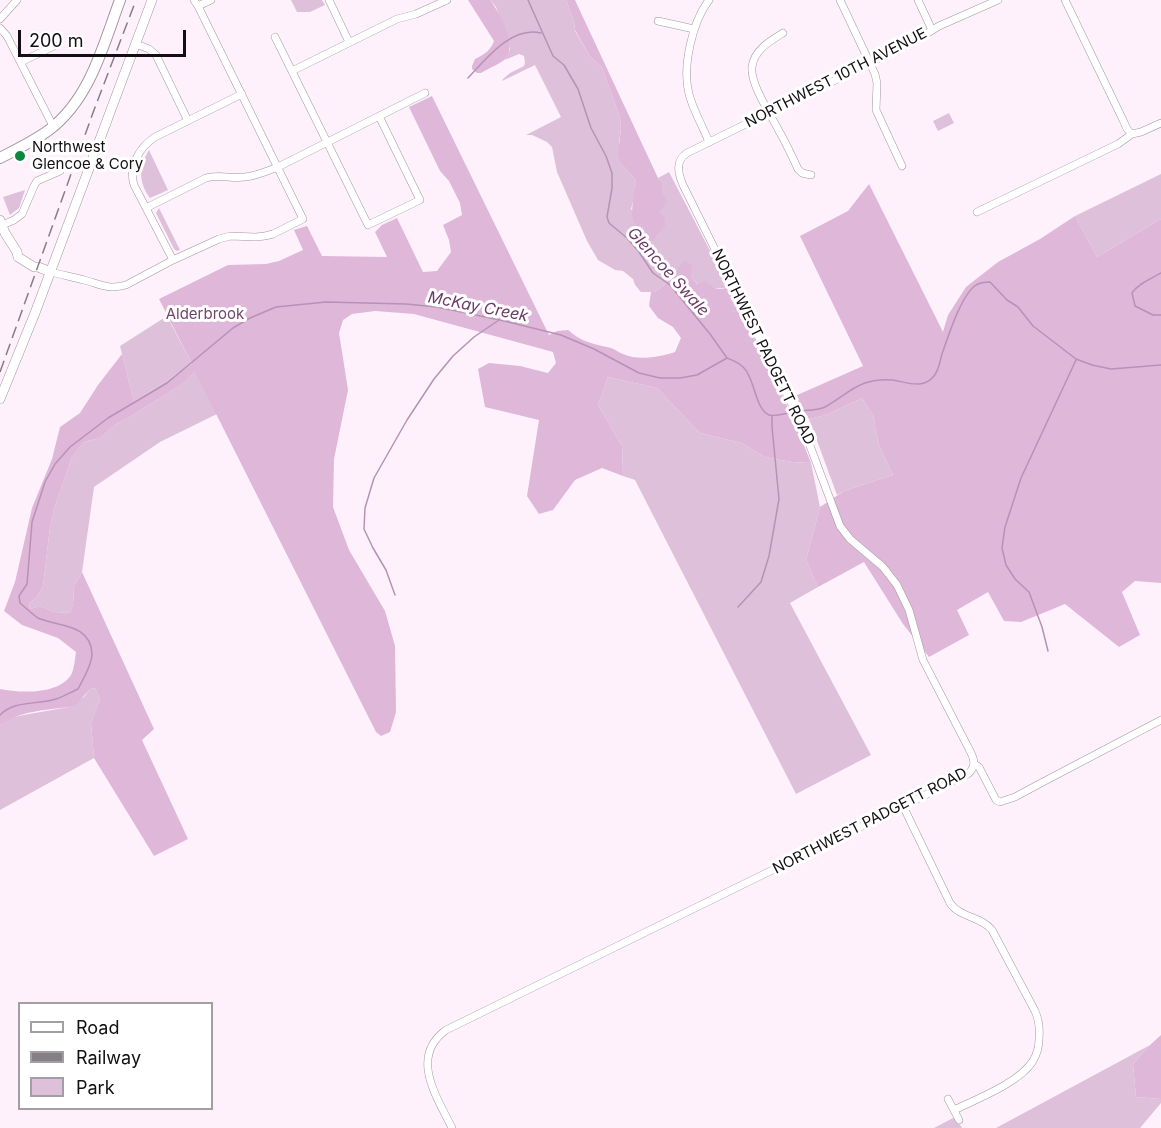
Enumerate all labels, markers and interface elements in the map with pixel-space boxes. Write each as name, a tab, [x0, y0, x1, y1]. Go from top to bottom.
scale bar	[21, 18, 189, 56]
street label: NORTHWEST 10TH AVENUE	[742, 24, 930, 132]
text: 200 m	[29, 30, 84, 51]
place label: Northwest Glencoe & Cory	[32, 138, 143, 173]
marker: Northwest Glencoe & Cory	[13, 149, 27, 163]
water label: Glencoe Swale	[623, 224, 713, 320]
street label: NORTHWEST PADGETT ROAD	[708, 246, 818, 448]
water label: McKay Creek	[426, 288, 530, 326]
park label: Alderbrook	[166, 305, 244, 323]
street label: NORTHWEST PADGETT ROAD	[770, 764, 970, 878]
legend	[18, 1002, 213, 1110]
text: Road	[76, 1017, 119, 1038]
text: Railway	[76, 1047, 141, 1068]
text: Park	[76, 1077, 115, 1098]

